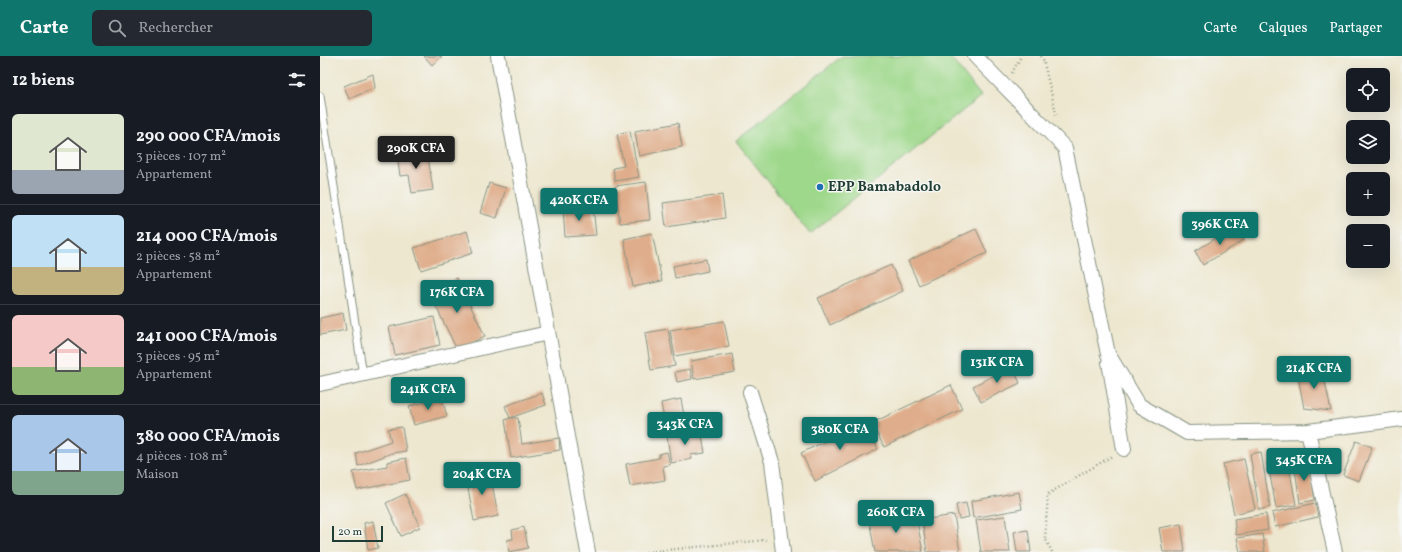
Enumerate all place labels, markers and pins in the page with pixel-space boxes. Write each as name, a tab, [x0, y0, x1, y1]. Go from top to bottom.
pin: 290K CFA	[375, 136, 457, 170]
place label: EPP Bamabadolo	[828, 178, 941, 197]
marker: EPP Bamabadolo	[815, 182, 825, 192]
pin: 420K CFA	[538, 188, 620, 222]
pin: 396K CFA	[1179, 212, 1261, 246]
pin: 176K CFA	[416, 280, 498, 314]
pin: 131K CFA	[956, 350, 1038, 384]
pin: 214K CFA	[1273, 356, 1355, 390]
pin: 241K CFA	[387, 377, 469, 411]
pin: 343K CFA	[644, 412, 726, 446]
pin: 380K CFA	[799, 417, 881, 451]
pin: 345K CFA	[1263, 448, 1345, 482]
pin: 204K CFA	[441, 462, 523, 496]
pin: 260K CFA	[855, 500, 937, 534]

